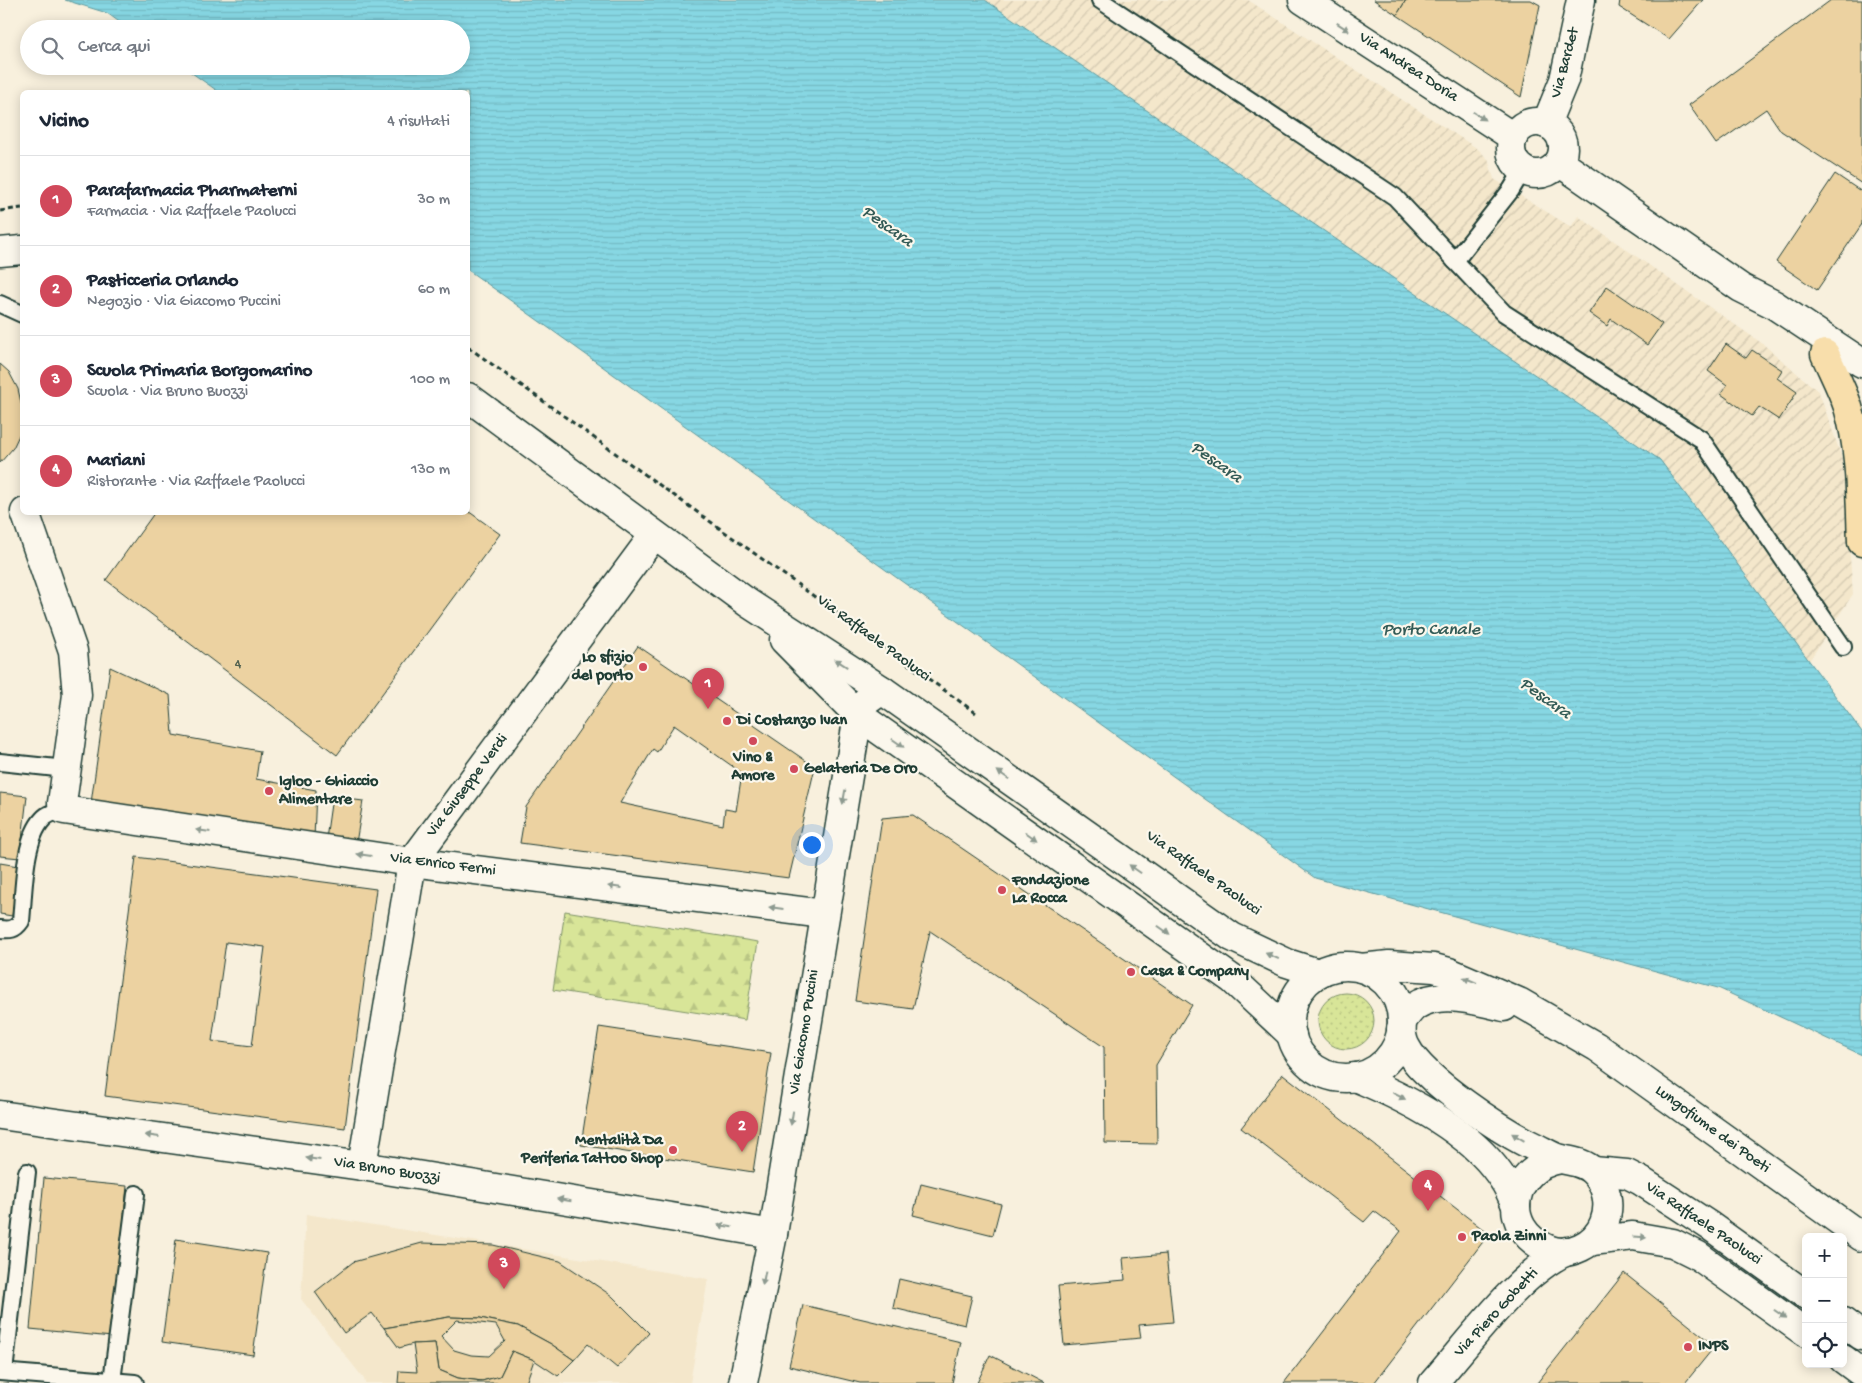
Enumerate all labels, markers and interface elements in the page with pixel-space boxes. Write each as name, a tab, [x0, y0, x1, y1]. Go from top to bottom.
search box	[20, 20, 470, 75]
one-way arrow	[1337, 22, 1350, 31]
street label: Via Bardet	[1547, 24, 1585, 101]
street label: Via Andrea Doria	[1354, 28, 1462, 108]
icon: search	[38, 34, 66, 62]
text: Cerca qui	[78, 36, 151, 59]
text: Vicino	[40, 110, 89, 135]
one-way arrow	[1473, 111, 1486, 121]
text: 4 risultati	[387, 113, 450, 132]
text: Parafarmacia Pharmaterni	[87, 180, 298, 203]
text: 1	[53, 191, 59, 210]
text: 30 m	[417, 191, 450, 210]
water label: Pescara	[857, 201, 918, 253]
text: Farmacia · Via Raffaele Paolucci	[87, 203, 297, 222]
text: Pasticceria Orlando	[87, 270, 238, 293]
text: 2	[52, 281, 60, 300]
text: 60 m	[418, 281, 450, 300]
text: Negozio · Via Giacomo Puccini	[87, 293, 281, 312]
text: Scuola Primaria Borgomarino	[87, 360, 312, 383]
text: 3	[52, 371, 60, 390]
text: 100 m	[410, 371, 450, 390]
text: Scuola · Via Bruno Buozzi	[87, 383, 248, 402]
water label: Pescara	[1186, 437, 1247, 489]
text: Mariani	[87, 450, 145, 473]
text: 4	[52, 461, 60, 480]
text: 130 m	[411, 461, 450, 480]
text: Ristorante · Via Raffaele Paolucci	[87, 473, 305, 492]
street label: Via Raffaele Paolucci	[812, 591, 934, 687]
water label: Porto Canale	[1382, 620, 1481, 641]
place label: Lo sfizio del porto	[571, 648, 634, 686]
house number: 4	[235, 656, 242, 673]
one-way arrow	[835, 659, 848, 668]
marker: Lo sfizio del porto	[637, 661, 649, 673]
pin: 1	[692, 668, 724, 709]
water label: Pescara	[1515, 673, 1576, 725]
place label: Di Costanzo Ivan	[735, 712, 848, 731]
marker: Di Costanzo Ivan	[721, 715, 733, 727]
street label: Via Giuseppe Verdi	[423, 731, 513, 842]
marker: Vino & Amore	[747, 735, 759, 747]
one-way arrow	[891, 738, 905, 748]
place label: Vino & Amore	[730, 749, 775, 786]
place label: Gelateria De Oro	[804, 760, 918, 779]
marker: Gelateria De Oro	[788, 763, 800, 775]
one-way arrow	[996, 770, 1010, 780]
place label: Igloo - Ghiaccio Alimentare	[278, 773, 379, 810]
marker: Igloo - Ghiaccio Alimentare	[263, 785, 275, 797]
one-way arrow	[840, 790, 848, 806]
one-way arrow	[195, 827, 211, 835]
street label: Via Raffaele Paolucci	[1141, 827, 1264, 921]
one-way arrow	[1024, 831, 1038, 841]
your location	[799, 832, 825, 858]
street label: Via Enrico Fermi	[388, 849, 497, 881]
one-way arrow	[355, 850, 371, 858]
one-way arrow	[1129, 864, 1142, 874]
place label: Fondazione La Rocca	[1011, 872, 1090, 909]
one-way arrow	[606, 883, 622, 891]
marker: Fondazione La Rocca	[996, 884, 1008, 896]
one-way arrow	[768, 904, 784, 912]
one-way arrow	[1157, 925, 1171, 935]
one-way arrow	[1265, 952, 1279, 960]
place label: Casa & Company	[1140, 963, 1249, 982]
marker: Casa & Company	[1125, 966, 1137, 978]
street label: Via Giacomo Puccini	[786, 968, 824, 1097]
one-way arrow	[1462, 976, 1477, 983]
street label: Lungofiume dei Poeti	[1651, 1082, 1773, 1178]
one-way arrow	[1392, 1092, 1407, 1100]
one-way arrow	[787, 1110, 795, 1126]
pin: 2	[726, 1111, 758, 1152]
one-way arrow	[144, 1132, 160, 1140]
place label: Mentalità Da Periferia Tattoo Shop	[520, 1132, 664, 1169]
one-way arrow	[1511, 1133, 1524, 1142]
marker: Mentalità Da Periferia Tattoo Shop	[667, 1144, 679, 1156]
street label: Via Bruno Buozzi	[331, 1153, 442, 1189]
one-way arrow	[305, 1155, 321, 1163]
pin: 4	[1412, 1170, 1444, 1211]
street label: Via Raffaele Paolucci	[1640, 1177, 1765, 1270]
one-way arrow	[556, 1195, 572, 1203]
one-way arrow	[716, 1222, 732, 1230]
place label: Paola Zinni	[1471, 1228, 1547, 1247]
marker: Paola Zinni	[1456, 1231, 1468, 1243]
one-way arrow	[1632, 1233, 1648, 1241]
map controls	[1802, 1233, 1847, 1368]
button: +	[1802, 1233, 1847, 1278]
pin: 3	[488, 1248, 520, 1289]
street label: Via Piero Gobetti	[1450, 1264, 1543, 1362]
one-way arrow	[760, 1270, 768, 1286]
button: −	[1802, 1278, 1847, 1323]
one-way arrow	[1773, 1309, 1787, 1319]
button: locate	[1802, 1323, 1847, 1368]
place label: INPS	[1698, 1338, 1729, 1357]
marker: INPS	[1682, 1341, 1694, 1353]

